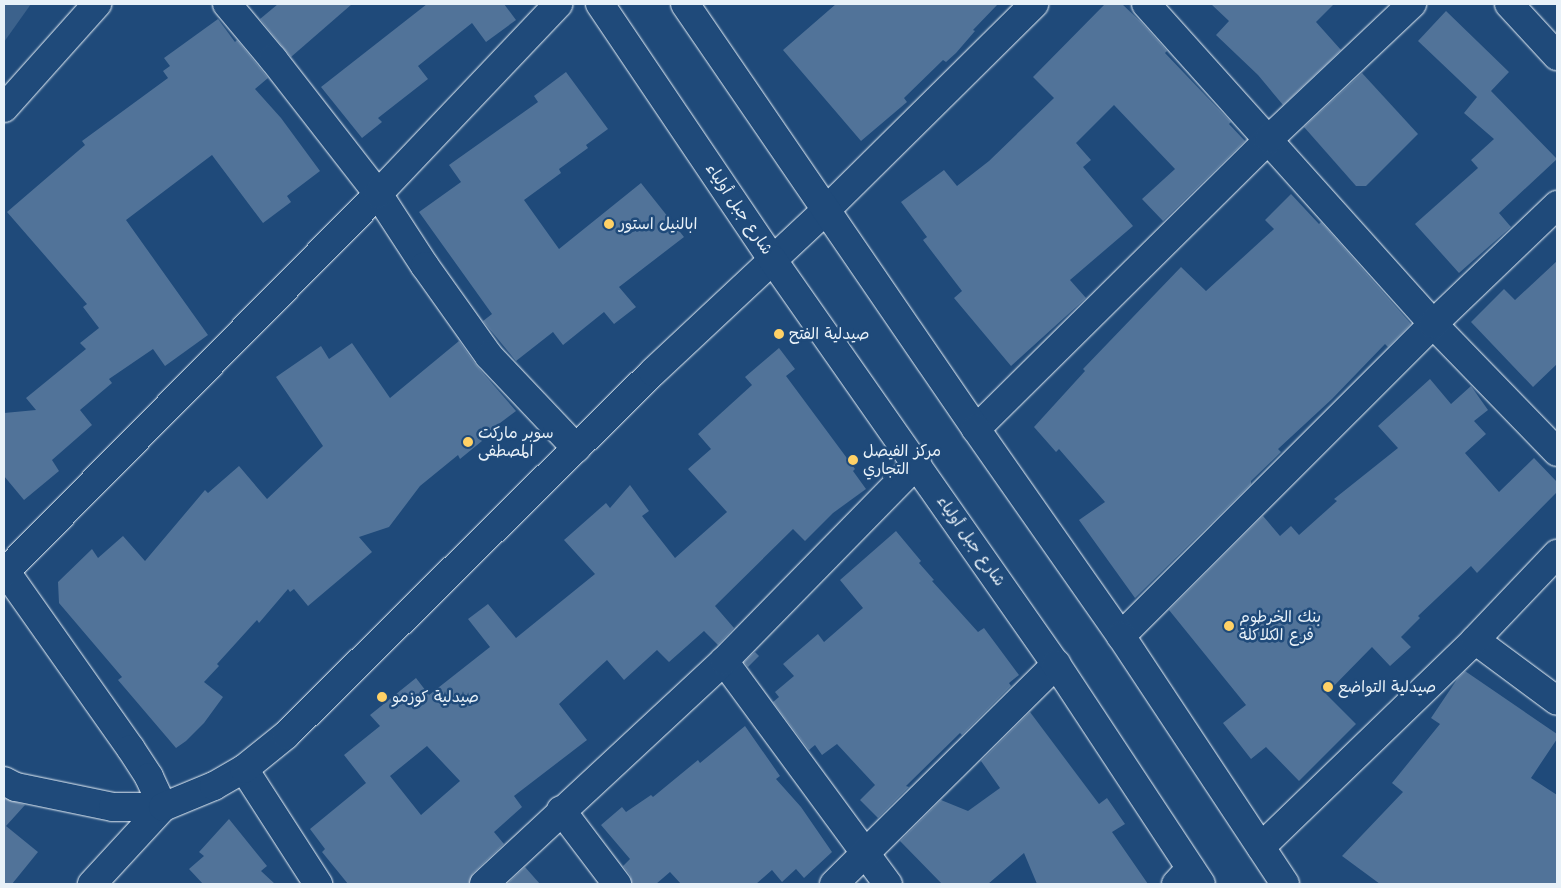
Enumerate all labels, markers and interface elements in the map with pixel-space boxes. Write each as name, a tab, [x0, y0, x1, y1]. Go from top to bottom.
street label: شارع جبل أولياء	[701, 160, 777, 258]
place label: ابالنيل استور	[619, 214, 697, 234]
marker: ابالنيل استور	[603, 218, 615, 230]
place label: صيدلية الفتح	[789, 324, 869, 344]
marker: صيدلية الفتح	[773, 328, 785, 340]
place label: سوبر ماركت المصطفى	[478, 423, 554, 461]
marker: سوبر ماركت المصطفى	[462, 436, 474, 448]
place label: مركز الفيصل التجاري	[863, 441, 941, 479]
marker: مركز الفيصل التجاري	[847, 454, 859, 466]
street label: شارع جبل أولياء	[933, 492, 1009, 590]
place label: بنك الخرطوم فرع الكلاكلة	[1239, 607, 1321, 645]
marker: بنك الخرطوم فرع الكلاكلة	[1223, 620, 1235, 632]
place label: صيدلية التواضع	[1338, 677, 1436, 697]
marker: صيدلية التواضع	[1322, 681, 1334, 693]
place label: صيدلية كوزمو	[392, 687, 479, 707]
marker: صيدلية كوزمو	[376, 691, 388, 703]

